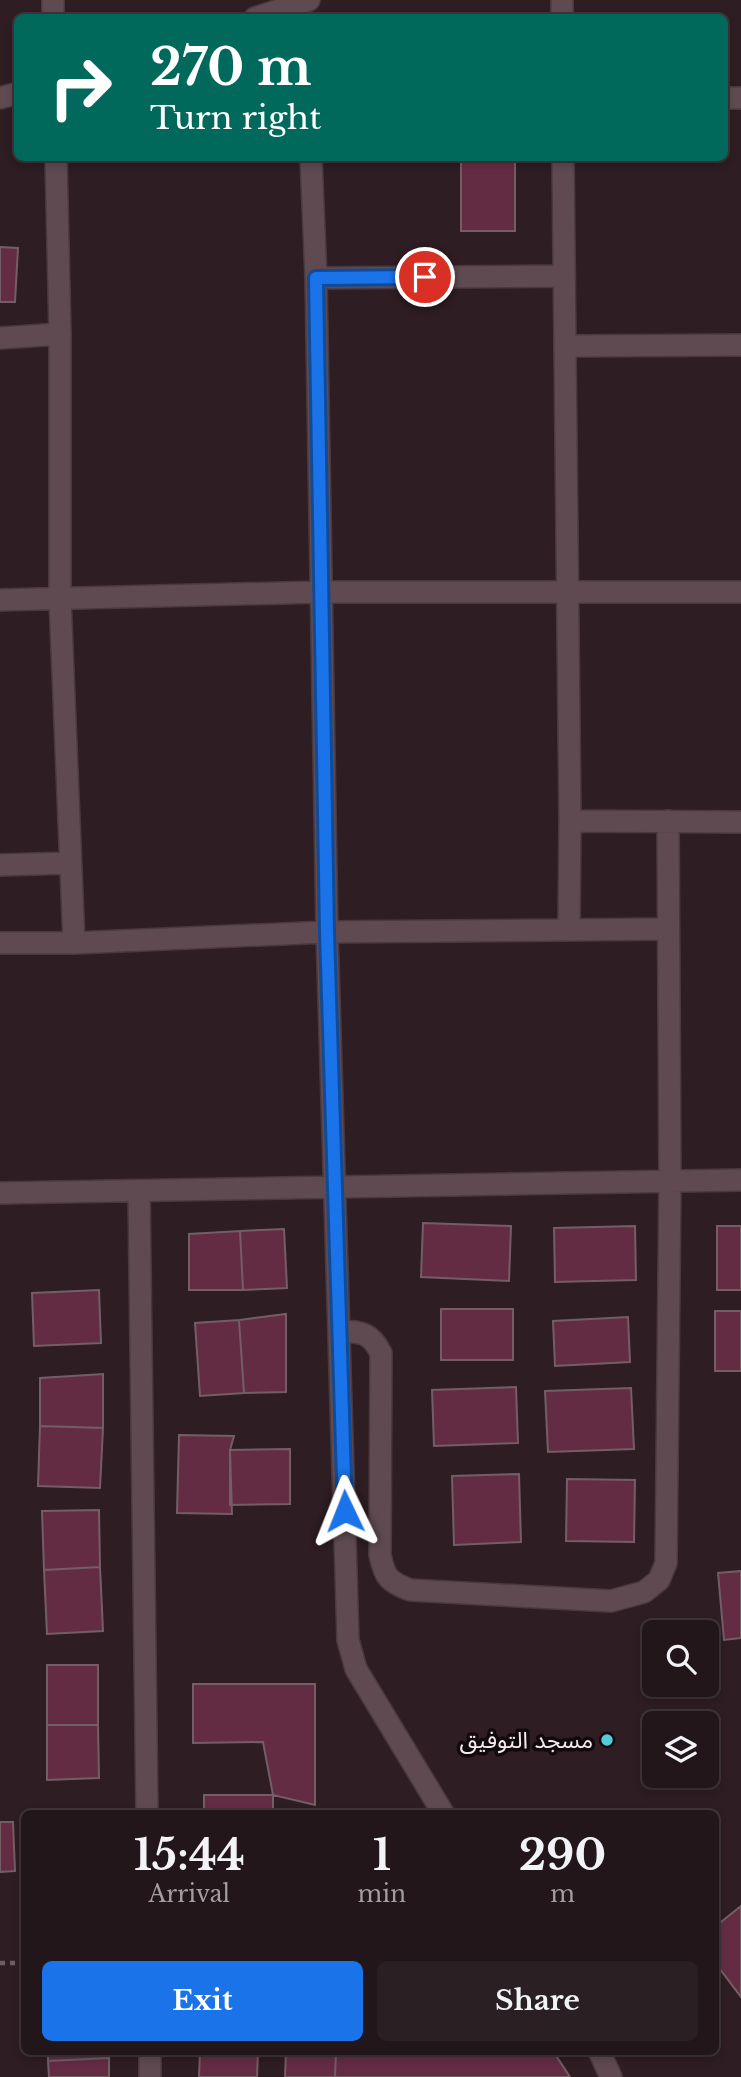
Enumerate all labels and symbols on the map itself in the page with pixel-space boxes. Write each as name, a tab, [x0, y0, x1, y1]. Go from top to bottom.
pin	[395, 247, 455, 307]
position arrow	[308, 1474, 382, 1548]
place label: مسجد التوفيق	[460, 1726, 593, 1754]
marker: مسجد التوفيق	[599, 1732, 615, 1748]

